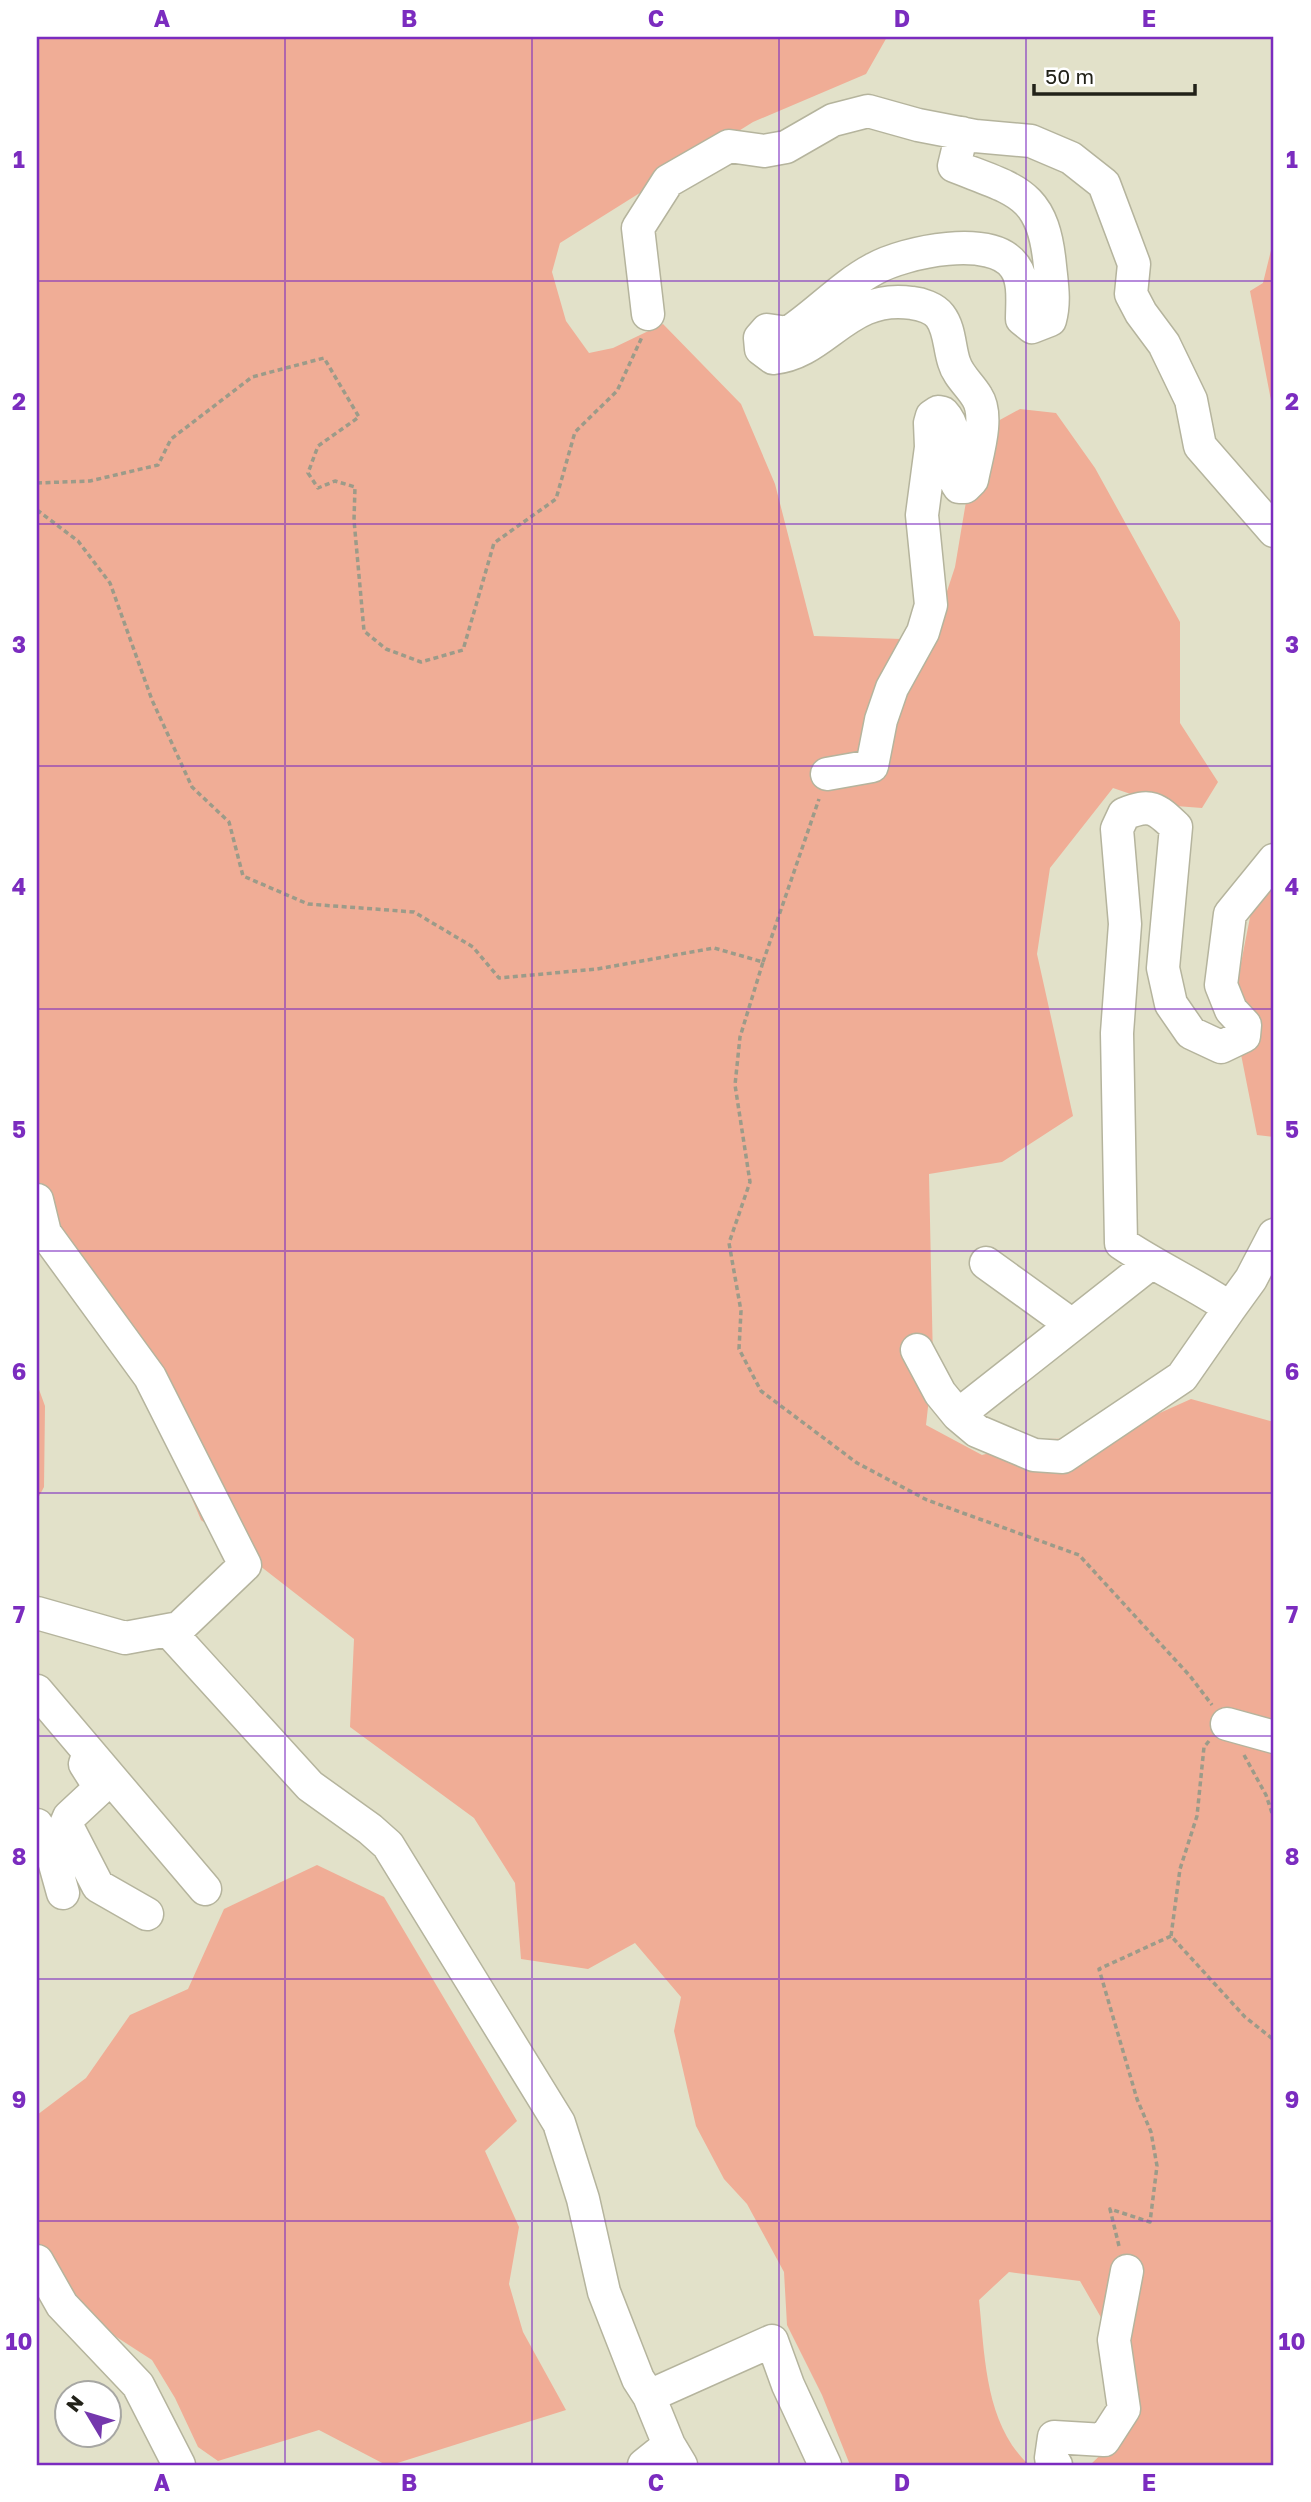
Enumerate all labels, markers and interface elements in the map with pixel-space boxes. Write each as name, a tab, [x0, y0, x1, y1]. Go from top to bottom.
text: A	[154, 4, 171, 32]
text: B	[401, 4, 417, 32]
text: C	[648, 4, 664, 32]
text: D	[894, 4, 910, 32]
text: E	[1142, 4, 1156, 32]
scale bar	[1034, 52, 1196, 96]
text: 50 m	[1045, 63, 1094, 89]
text: 1	[13, 145, 25, 173]
text: 1	[1286, 145, 1298, 173]
text: 2	[12, 387, 26, 415]
text: 2	[1285, 387, 1299, 415]
text: 3	[12, 630, 26, 658]
text: 3	[1285, 630, 1299, 658]
text: 4	[12, 872, 26, 900]
text: 4	[1285, 872, 1299, 900]
text: 5	[12, 1115, 26, 1143]
text: 5	[1285, 1115, 1299, 1143]
text: 6	[12, 1357, 26, 1385]
text: 6	[1285, 1357, 1299, 1385]
text: 7	[13, 1600, 25, 1628]
text: 7	[1286, 1600, 1298, 1628]
text: 8	[12, 1842, 26, 1870]
text: 8	[1285, 1842, 1299, 1870]
text: 9	[12, 2085, 26, 2113]
text: 9	[1285, 2085, 1299, 2113]
text: 10	[6, 2327, 32, 2355]
text: 10	[1279, 2327, 1305, 2355]
north arrow	[52, 2380, 122, 2450]
text: N	[61, 2390, 88, 2416]
text: A	[154, 2468, 171, 2496]
text: B	[401, 2468, 417, 2496]
text: C	[648, 2468, 664, 2496]
text: D	[894, 2468, 910, 2496]
text: E	[1142, 2468, 1156, 2496]

